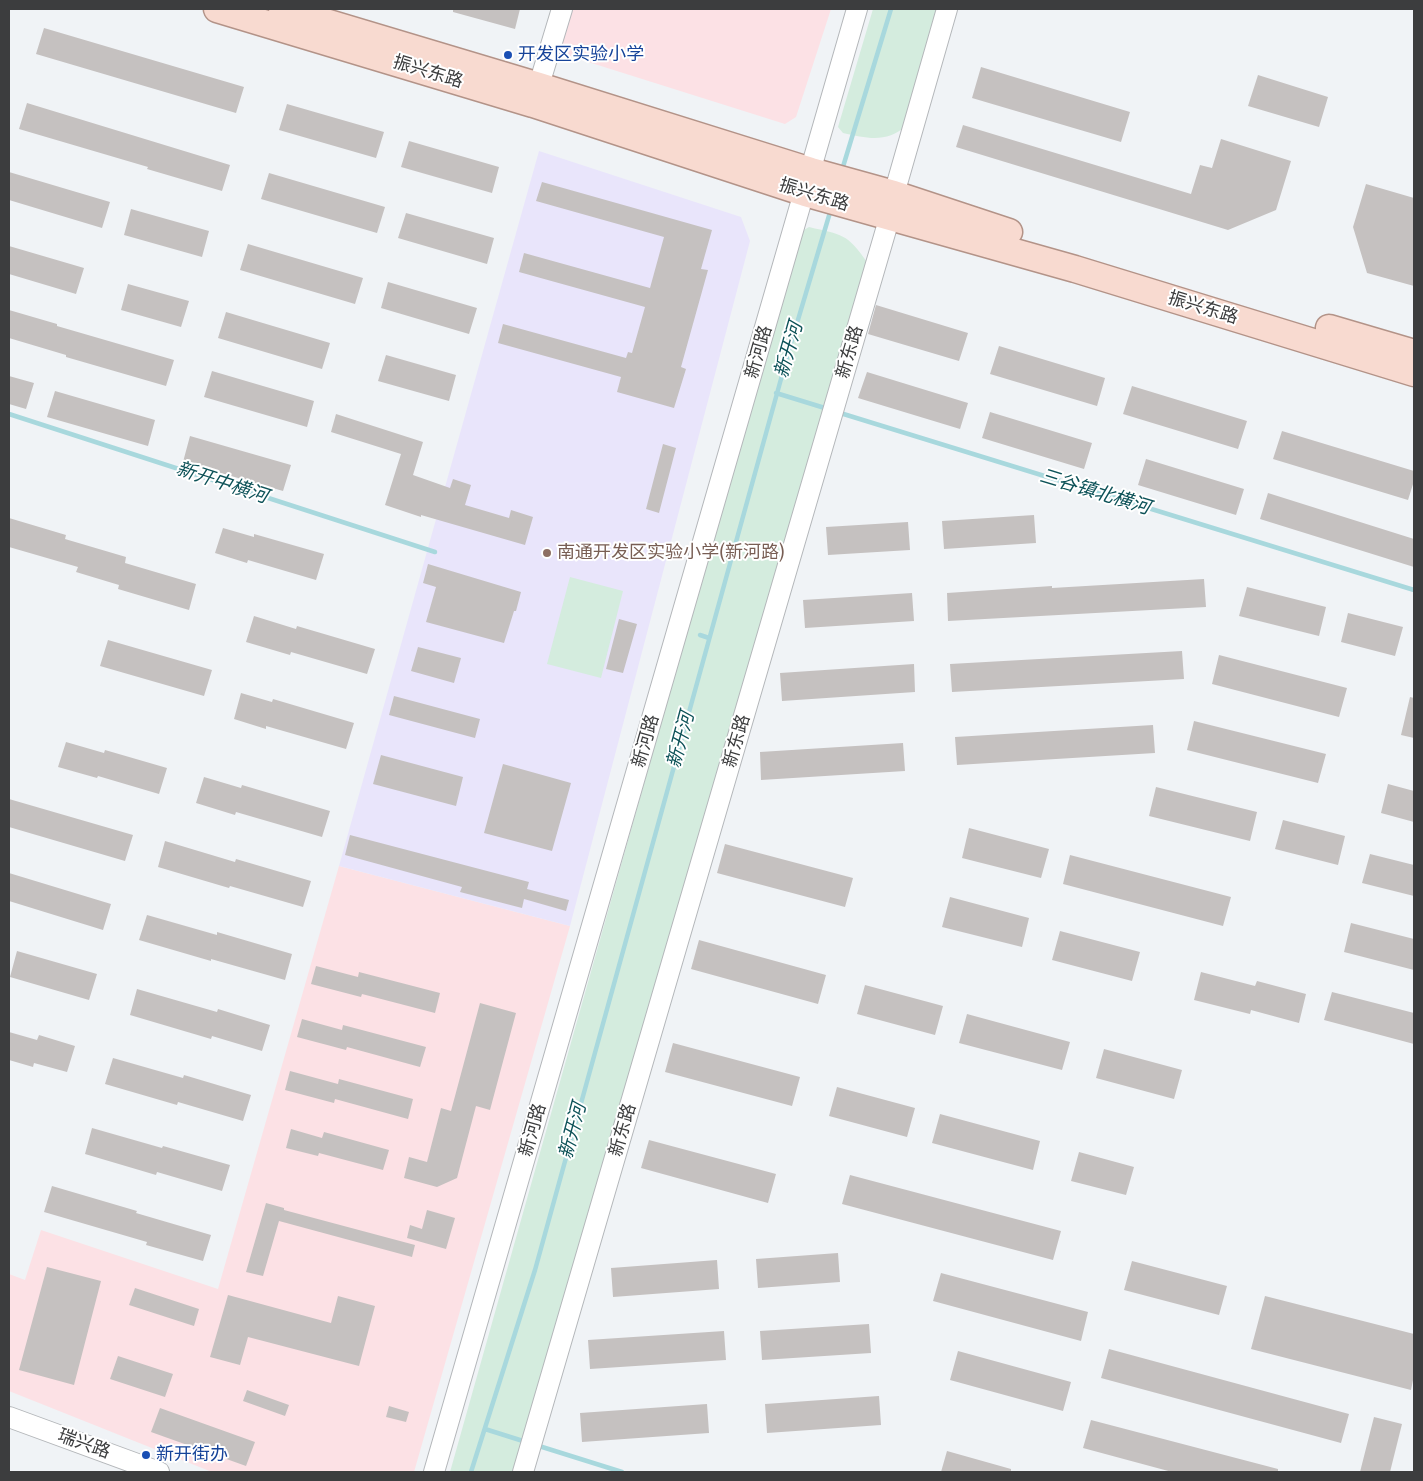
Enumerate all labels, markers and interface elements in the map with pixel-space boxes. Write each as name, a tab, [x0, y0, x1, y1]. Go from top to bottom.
place label: 开发区实验小学	[518, 44, 644, 66]
marker: 开发区实验小学	[502, 49, 514, 61]
street label: 振兴东路	[390, 51, 466, 93]
street label: 振兴东路	[776, 174, 852, 216]
street label: 振兴东路	[1165, 287, 1241, 329]
water label: 新开河	[770, 319, 808, 381]
street label: 新河路	[741, 323, 777, 381]
street label: 新东路	[832, 323, 868, 381]
water label: 新开中横河	[173, 457, 271, 509]
water label: 三谷镇北横河	[1037, 464, 1153, 520]
place label: 南通开发区实验小学(新河路)	[557, 542, 785, 564]
marker: 南通开发区实验小学(新河路)	[541, 547, 553, 559]
water label: 新开河	[663, 710, 699, 770]
street label: 新河路	[628, 712, 664, 770]
street label: 新东路	[719, 712, 755, 770]
street label: 新河路	[515, 1101, 551, 1159]
water label: 新开河	[555, 1101, 591, 1161]
street label: 新东路	[605, 1101, 641, 1159]
street label: 瑞兴路	[55, 1425, 113, 1463]
place label: 新开街办	[156, 1444, 228, 1466]
marker: 新开街办	[140, 1449, 152, 1461]

